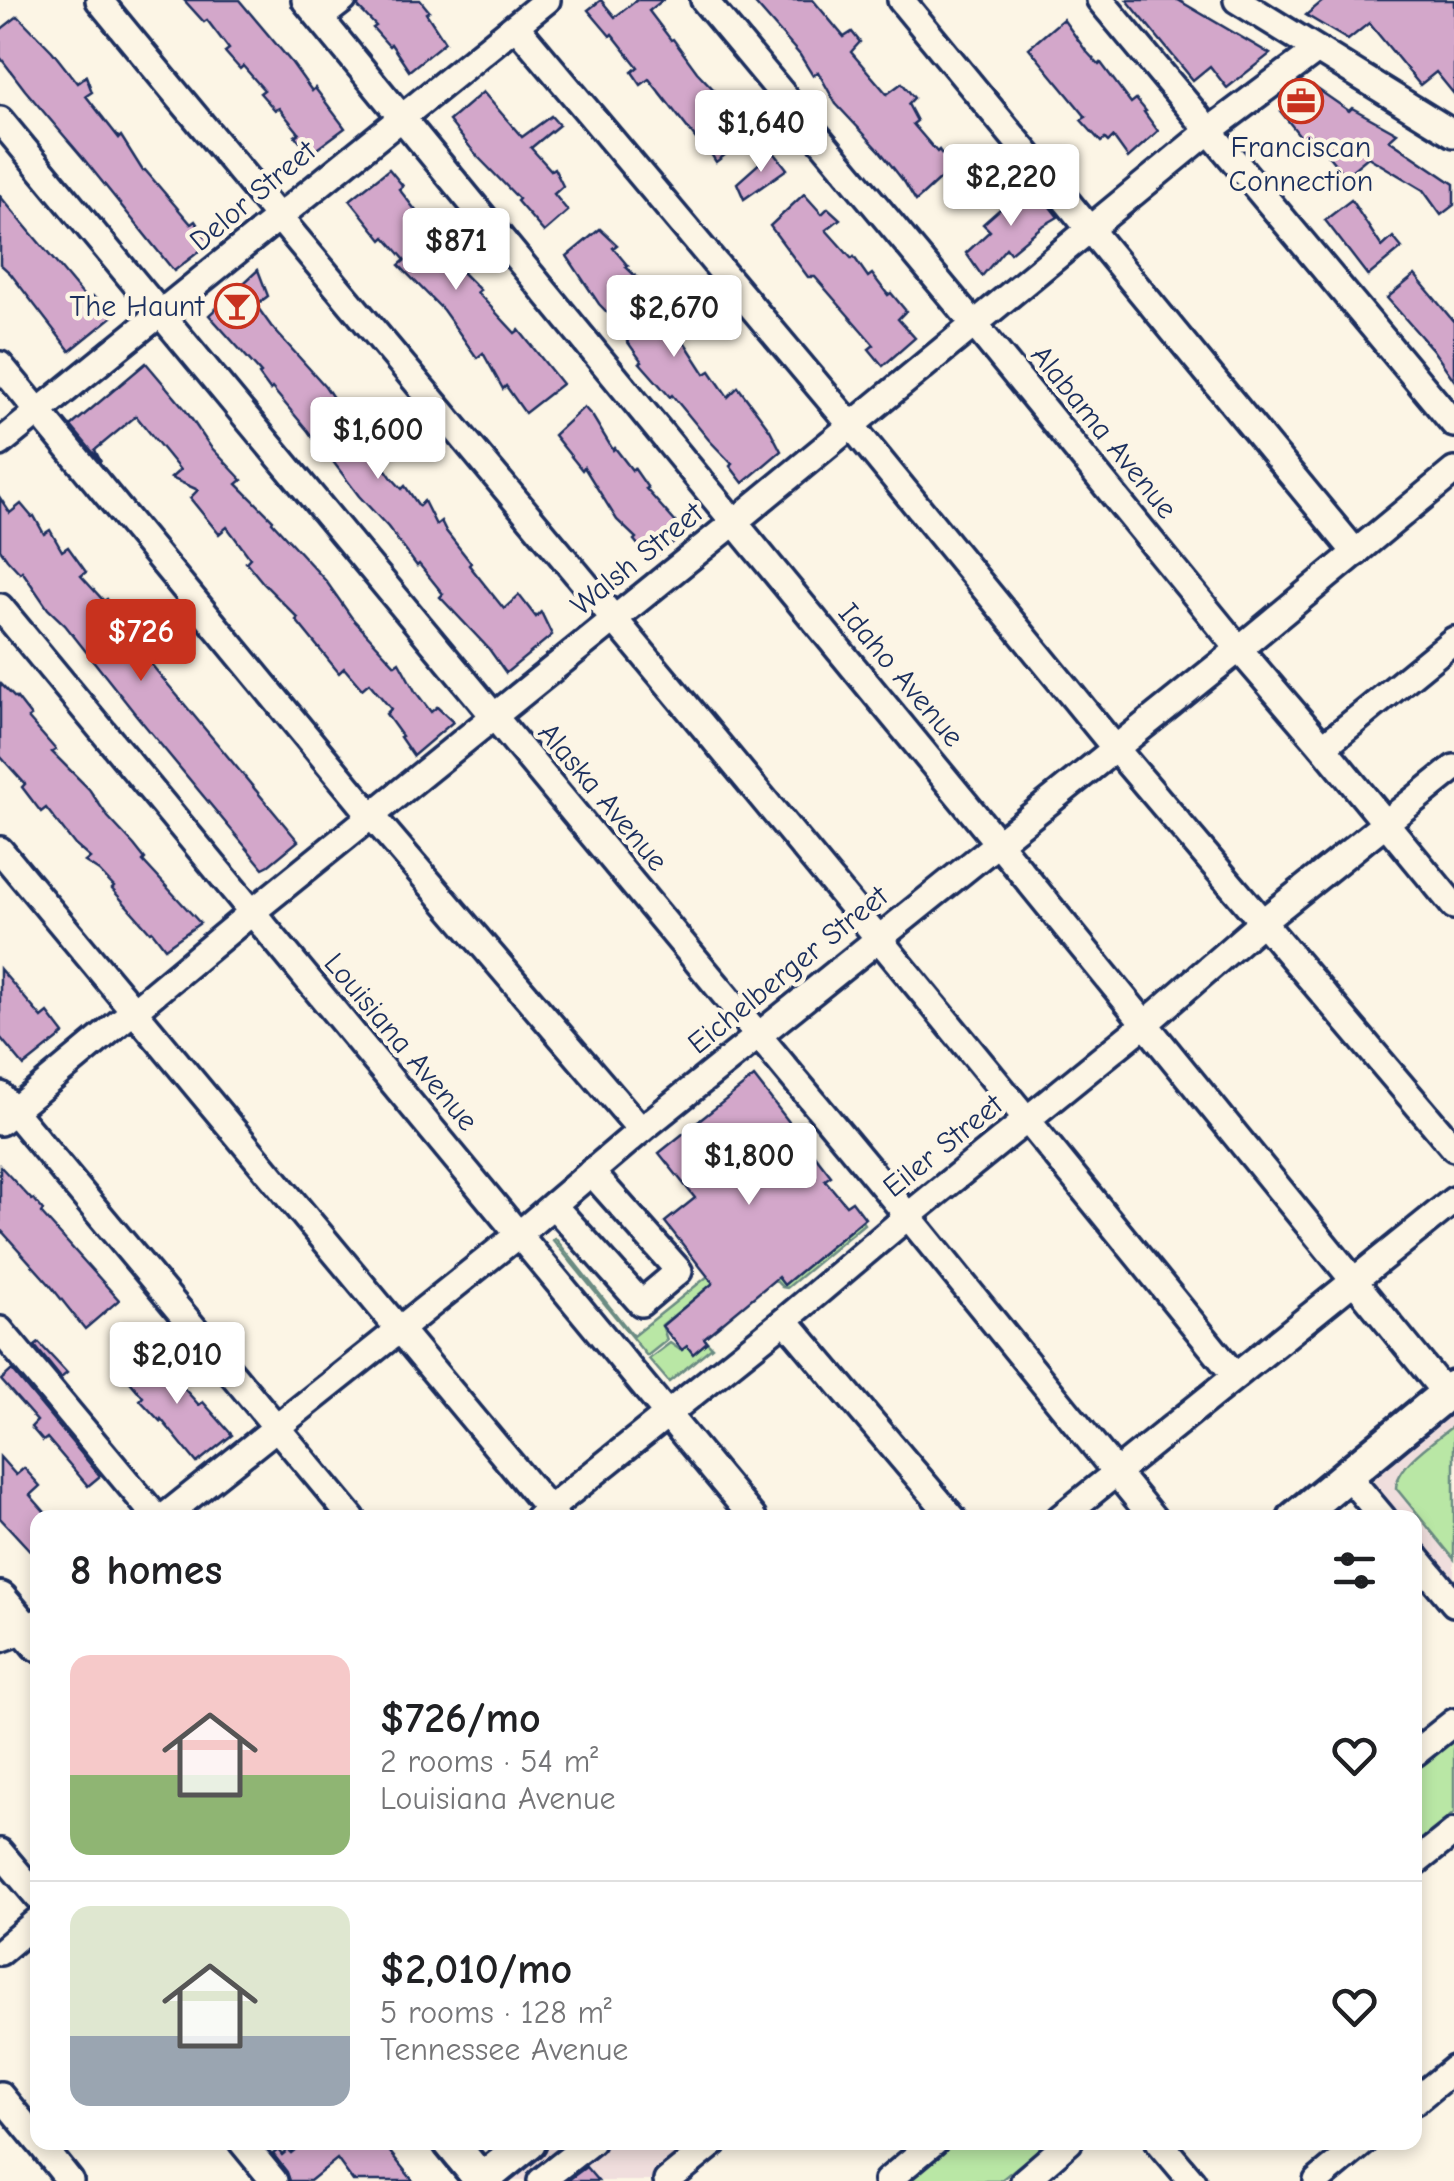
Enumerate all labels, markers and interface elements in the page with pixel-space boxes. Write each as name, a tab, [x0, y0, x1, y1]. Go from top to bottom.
office icon: Franciscan Connection	[1278, 78, 1324, 124]
pin: $1,640	[680, 90, 842, 175]
text: $1,640	[717, 104, 805, 141]
place label: Franciscan Connection	[1229, 130, 1373, 199]
street label: Delor Street	[183, 132, 324, 259]
pin: $2,220	[930, 144, 1092, 229]
text: $2,220	[965, 158, 1057, 195]
pin: $871	[397, 208, 515, 293]
text: $871	[425, 222, 487, 259]
pin: $2,670	[593, 275, 755, 360]
bar icon: The Haunt	[214, 283, 260, 329]
place label: The Haunt	[70, 289, 205, 324]
text: $2,670	[629, 289, 719, 326]
street label: Alabama Avenue	[1023, 338, 1185, 526]
pin: $1,600	[297, 397, 459, 482]
text: $1,600	[332, 411, 424, 448]
street label: Walsh Street	[564, 494, 711, 623]
street label: Idaho Avenue	[831, 596, 971, 754]
pin: $726	[82, 599, 200, 684]
text: $726	[108, 613, 174, 650]
street label: Alaska Avenue	[531, 716, 675, 878]
street label: Eichelberger Street	[681, 878, 896, 1061]
street label: Louisiana Avenue	[317, 946, 485, 1138]
street label: Eiler Street	[876, 1086, 1011, 1205]
pin: $1,800	[668, 1123, 830, 1208]
text: $1,800	[704, 1137, 794, 1174]
pin: $2,010	[96, 1322, 258, 1407]
text: $2,010	[132, 1336, 222, 1373]
icon: filters	[1327, 1543, 1382, 1598]
text: 8 homes	[70, 1546, 222, 1595]
text: $726/mo	[380, 1694, 541, 1743]
icon: home	[150, 1695, 270, 1815]
icon: heart	[1327, 1728, 1382, 1783]
text: 2 rooms · 54 m²	[380, 1743, 598, 1780]
text: Louisiana Avenue	[380, 1780, 615, 1817]
text: $2,010/mo	[380, 1945, 572, 1994]
icon: home	[150, 1946, 270, 2066]
icon: heart	[1327, 1979, 1382, 2034]
text: 5 rooms · 128 m²	[380, 1994, 612, 2031]
text: Tennessee Avenue	[380, 2031, 628, 2068]

